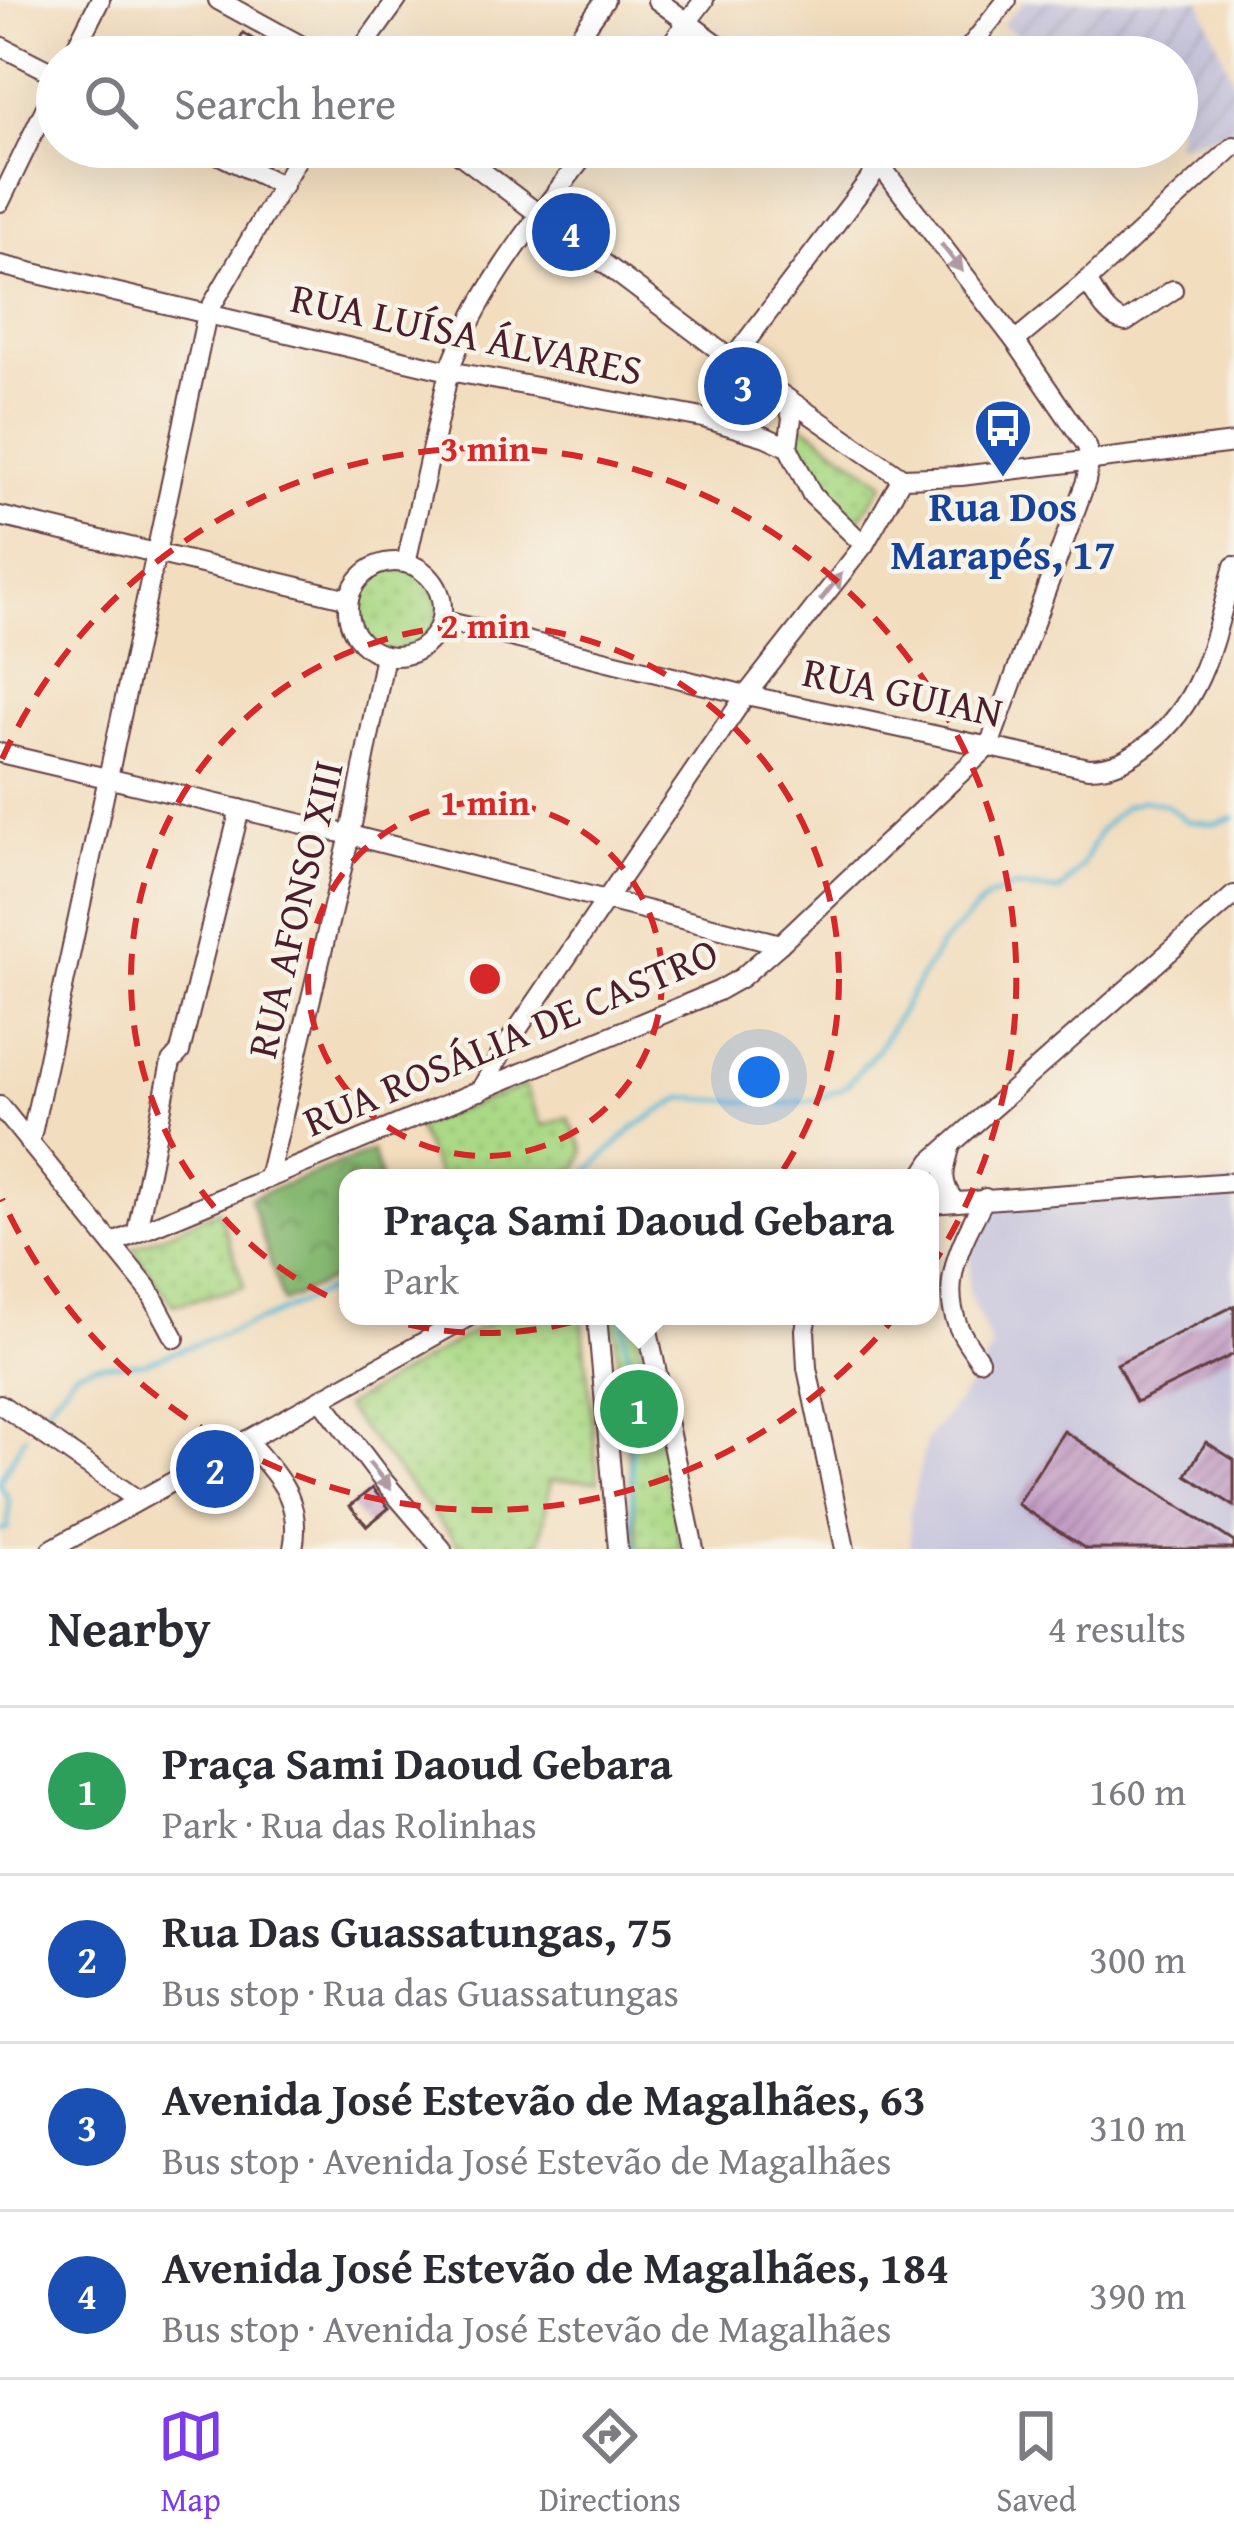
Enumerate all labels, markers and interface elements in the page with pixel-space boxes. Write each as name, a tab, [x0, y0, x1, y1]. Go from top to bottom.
search box	[36, 36, 1198, 168]
icon: search	[78, 69, 144, 135]
text: Search here	[174, 70, 396, 135]
pin: 4	[532, 187, 610, 277]
one-way arrow	[939, 243, 964, 274]
street label: RUA LUÍSA ÁLVARES	[286, 266, 648, 400]
pin: 3	[704, 341, 782, 431]
bus stop icon: Rua Dos Marapés, 17	[972, 397, 1034, 479]
text: 3 min	[440, 421, 530, 474]
place label: Rua Dos Marapés, 17	[890, 475, 1116, 584]
one-way arrow	[818, 572, 843, 603]
text: 2 min	[440, 598, 530, 651]
street label: RUA GUIAN	[797, 640, 1009, 742]
street label: RUA AFONSO XIII	[230, 754, 358, 1064]
text: 1 min	[440, 775, 530, 828]
street label: RUA ROSÁLIA DE CASTRO	[293, 921, 727, 1151]
centre of rings	[464, 958, 506, 1000]
your location	[729, 1047, 789, 1107]
popup	[339, 1169, 939, 1325]
text: Praça Sami Daoud Gebara	[384, 1186, 894, 1251]
text: Park	[384, 1251, 459, 1308]
pin: 1	[600, 1364, 678, 1454]
pin: 2	[176, 1424, 254, 1514]
one-way arrow	[367, 1460, 392, 1491]
text: Nearby	[48, 1590, 211, 1665]
text: 4 results	[1048, 1599, 1186, 1656]
text: Praça Sami Daoud Gebara	[162, 1730, 673, 1795]
text: 1	[77, 1762, 97, 1819]
text: 160 m	[1089, 1762, 1186, 1819]
text: Park · Rua das Rolinhas	[162, 1795, 537, 1852]
text: Rua Das Guassatungas, 75	[162, 1898, 673, 1963]
text: 2	[77, 1930, 97, 1987]
text: 300 m	[1089, 1930, 1186, 1987]
text: Bus stop · Rua das Guassatungas	[162, 1963, 679, 2020]
text: Avenida José Estevão de Magalhães, 63	[162, 2066, 926, 2131]
text: 3	[77, 2098, 97, 2155]
text: 310 m	[1089, 2098, 1186, 2155]
text: Bus stop · Avenida José Estevão de Magalhães	[162, 2131, 892, 2188]
text: Avenida José Estevão de Magalhães, 184	[162, 2234, 949, 2299]
text: 4	[77, 2266, 97, 2323]
text: 390 m	[1089, 2266, 1186, 2323]
text: Bus stop · Avenida José Estevão de Magalhães	[162, 2299, 892, 2356]
tab: Map	[158, 2403, 224, 2523]
tab: Directions	[539, 2403, 681, 2523]
tab: Saved	[996, 2403, 1076, 2523]

